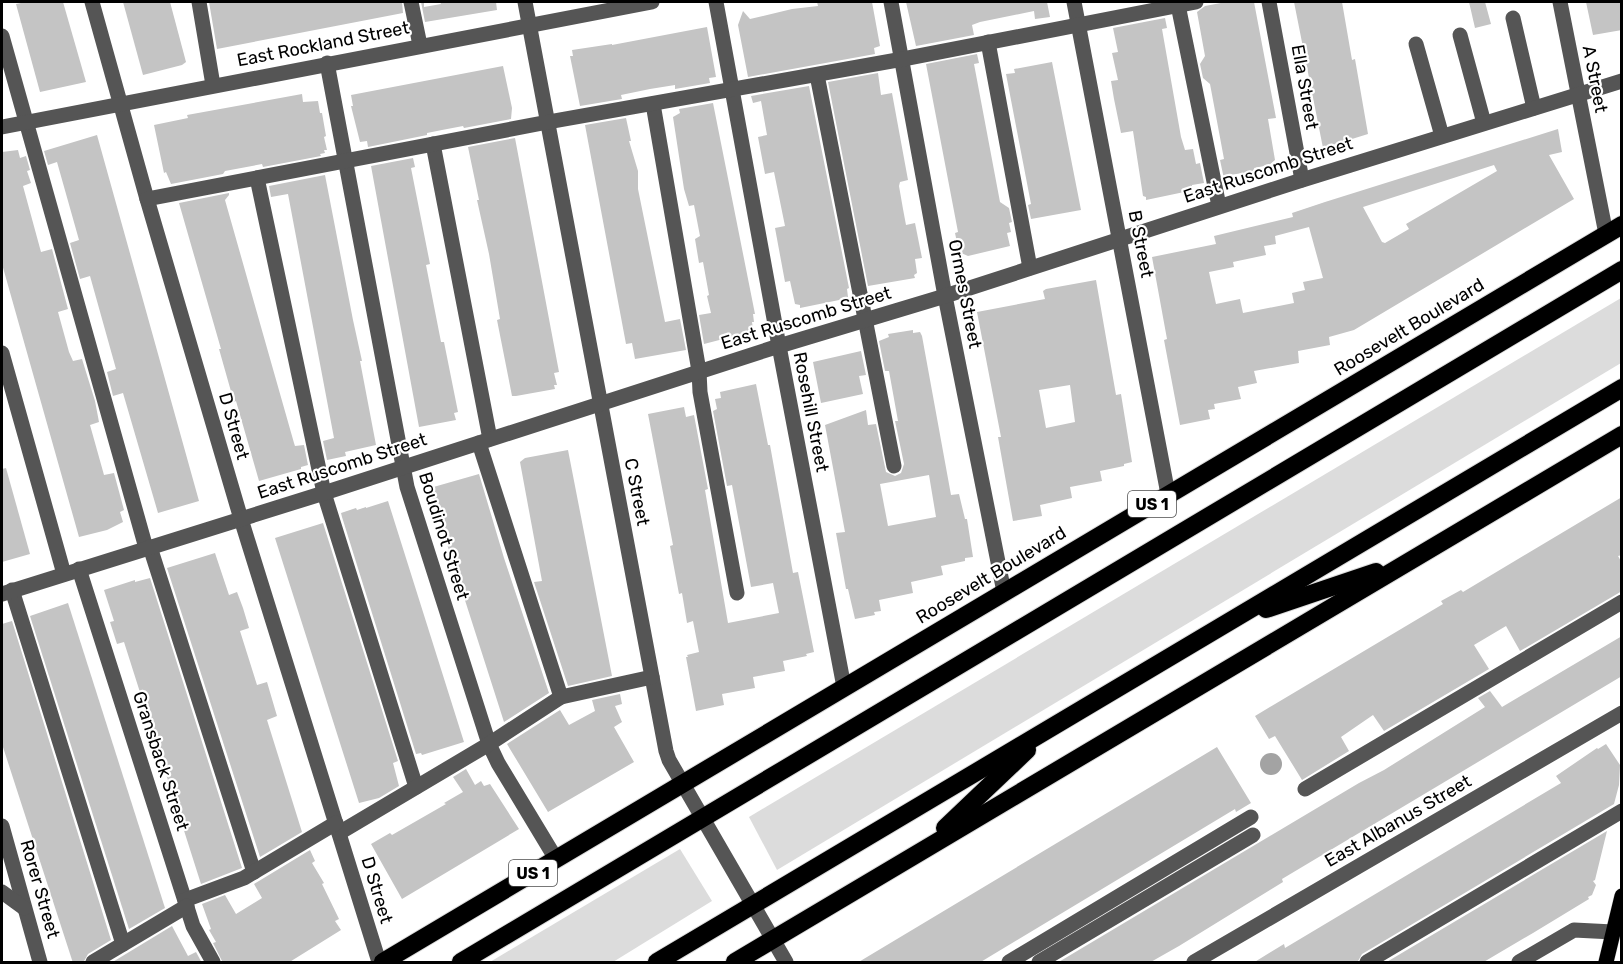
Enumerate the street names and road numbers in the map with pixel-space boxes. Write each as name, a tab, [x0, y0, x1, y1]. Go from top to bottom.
street label: East Rockland Street	[235, 16, 411, 72]
street label: Ella Street	[1287, 43, 1323, 131]
street label: A Street	[1578, 44, 1612, 114]
street label: East Ruscomb Street	[1181, 132, 1355, 208]
street label: B Street	[1124, 208, 1158, 280]
street label: Ormes Street	[944, 238, 986, 350]
street label: Roosevelt Boulevard	[1330, 274, 1488, 380]
street label: East Ruscomb Street	[718, 282, 894, 354]
street label: Rosehill Street	[789, 350, 833, 474]
street label: D Street	[214, 390, 254, 462]
street label: East Ruscomb Street	[255, 428, 429, 504]
street label: C Street	[620, 456, 654, 528]
street label: Boudinot Street	[414, 469, 474, 603]
road number: US 1	[1128, 491, 1176, 517]
street label: Roosevelt Boulevard	[912, 522, 1070, 628]
street label: Gransback Street	[128, 689, 194, 833]
street label: East Albanus Street	[1321, 770, 1475, 872]
street label: Rorer Street	[15, 837, 65, 941]
street label: D Street	[356, 854, 398, 926]
road number: US 1	[509, 860, 557, 886]

